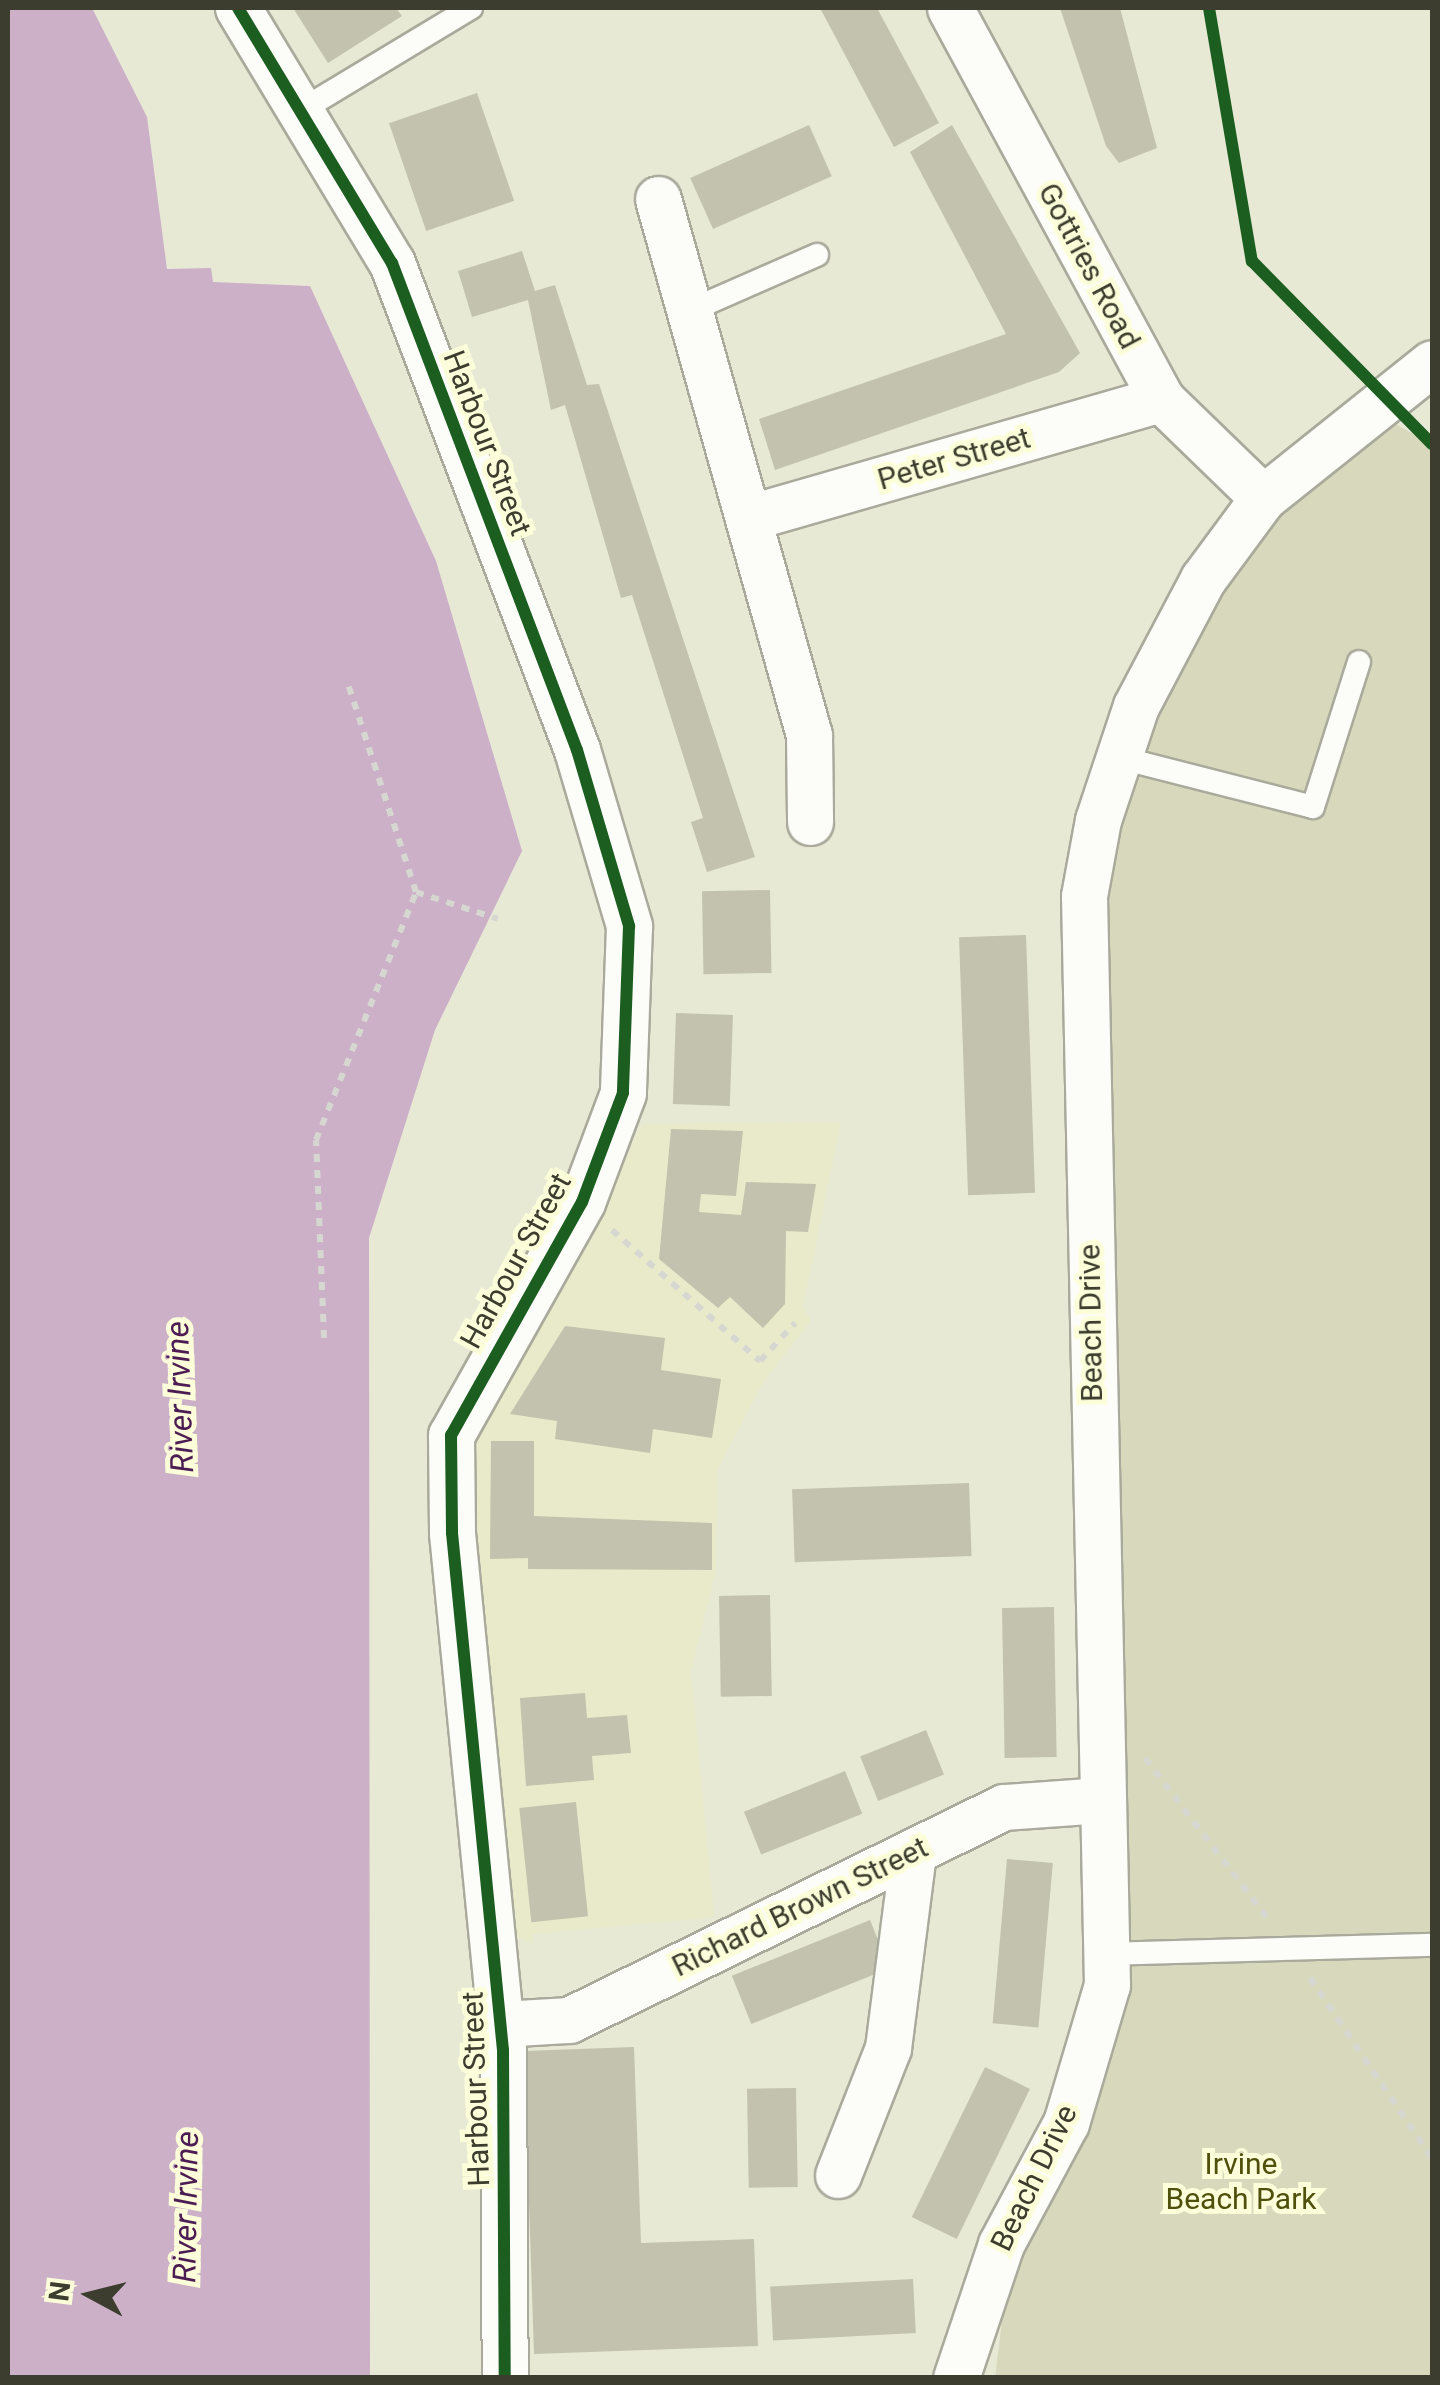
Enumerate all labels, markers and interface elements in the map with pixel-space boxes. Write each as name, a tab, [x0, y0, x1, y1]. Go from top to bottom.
street label: Gottries Road	[1030, 177, 1148, 355]
street label: Harbour Street	[435, 345, 539, 541]
street label: Peter Street	[874, 420, 1034, 498]
street label: Harbour Street	[453, 1167, 579, 1355]
street label: Beach Drive	[1072, 1244, 1110, 1402]
water label: River Irvine	[158, 1321, 202, 1473]
street label: Richard Brown Street	[666, 1829, 934, 1985]
street label: Harbour Street	[455, 1991, 497, 2187]
street label: Beach Drive	[983, 2099, 1085, 2257]
water label: River Irvine	[165, 2131, 207, 2283]
park label: Irvine Beach Park	[1165, 2146, 1317, 2216]
north arrow	[40, 2245, 140, 2345]
text: N	[42, 2279, 77, 2303]

